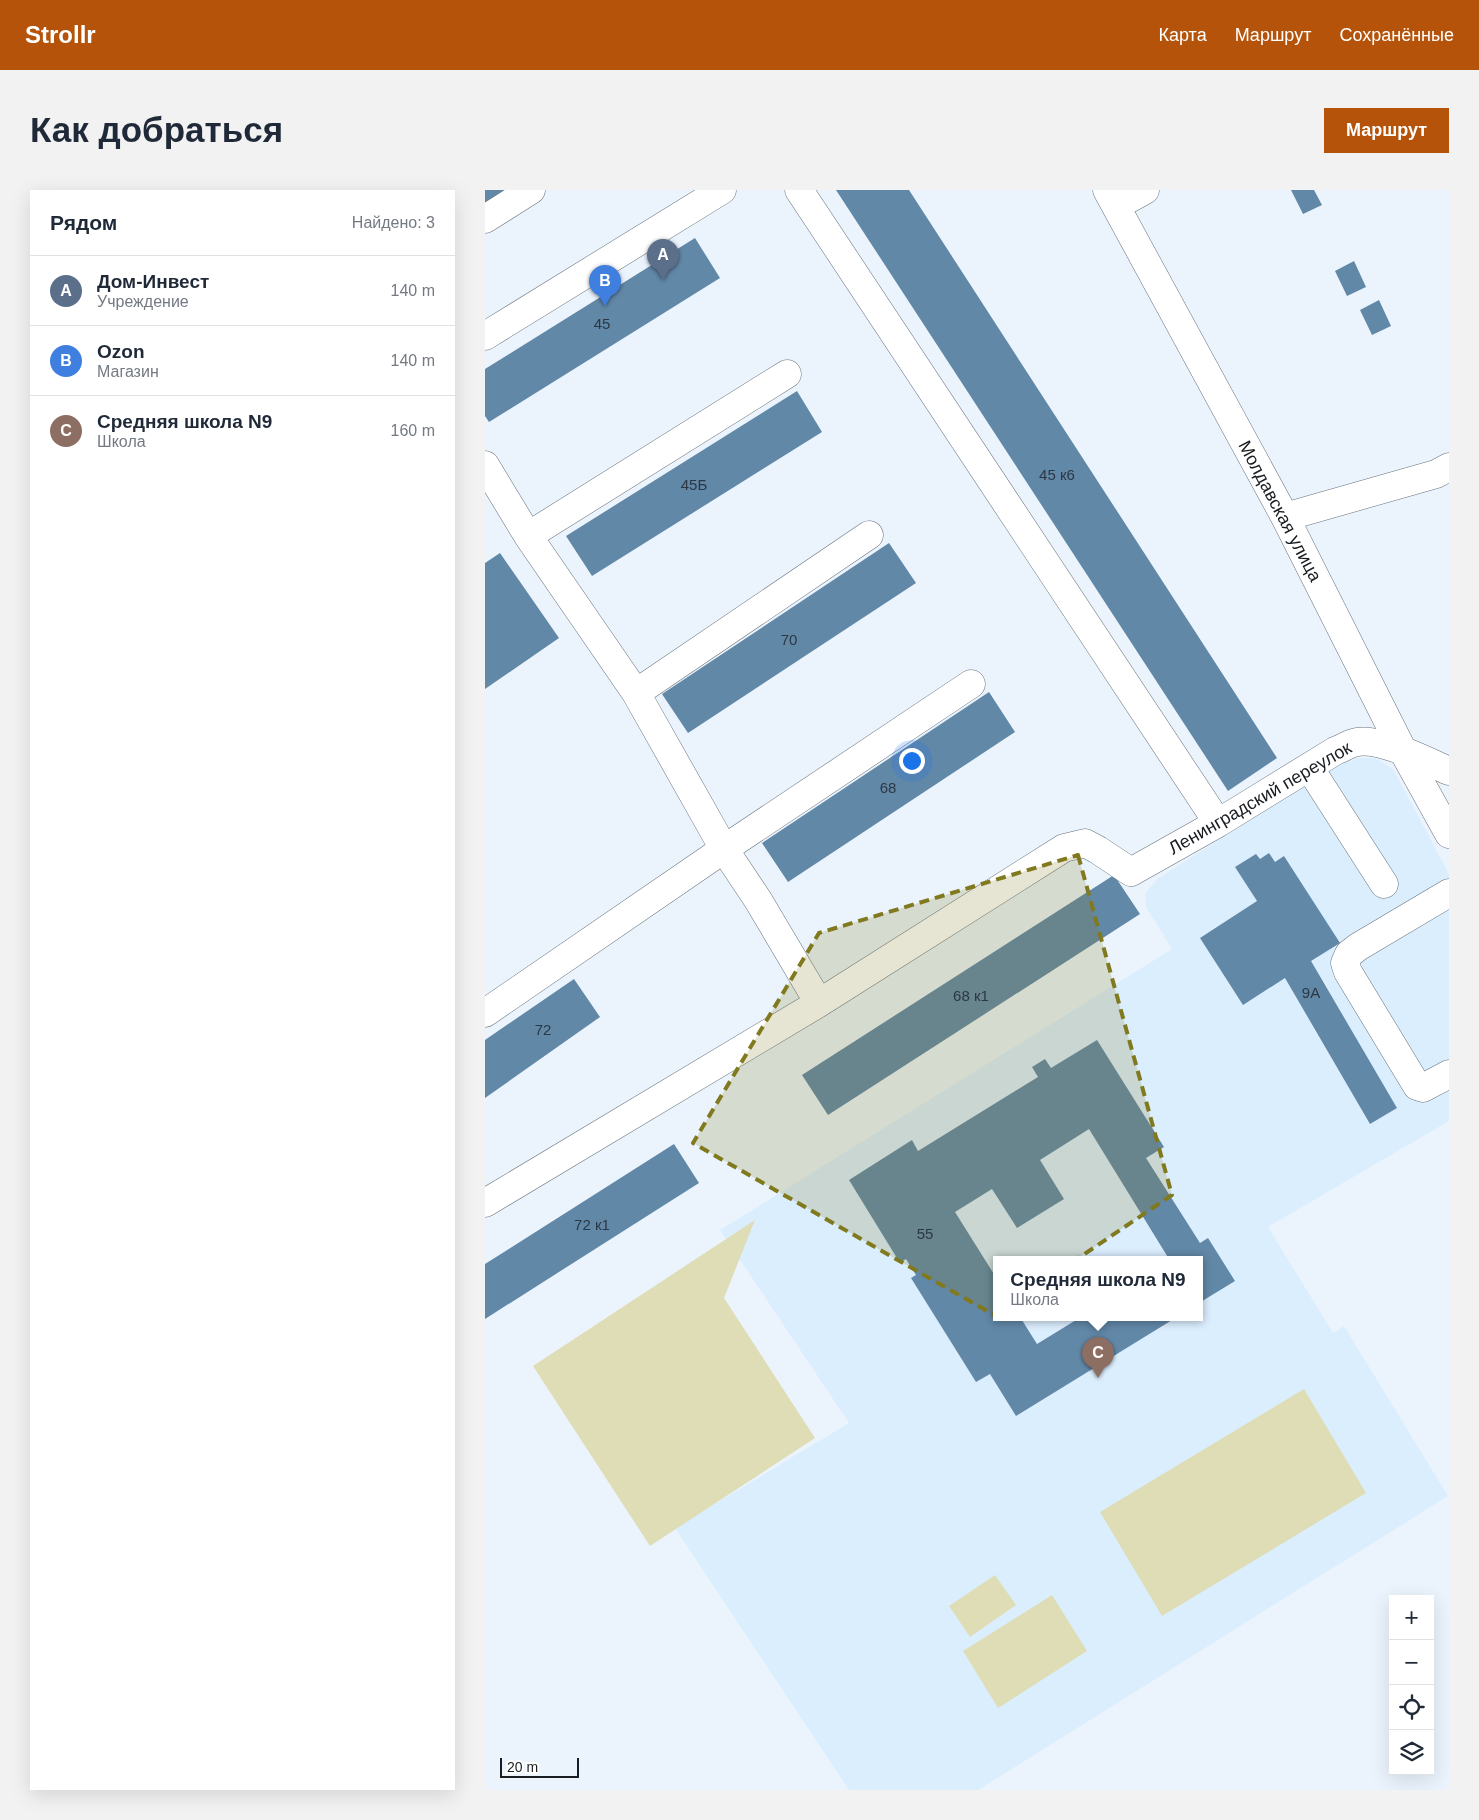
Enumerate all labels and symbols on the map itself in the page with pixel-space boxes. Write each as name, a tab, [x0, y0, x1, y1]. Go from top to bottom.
pin: A	[647, 239, 679, 280]
pin: B	[589, 265, 621, 306]
house number: 45	[594, 315, 610, 332]
street label: Молдавская улица	[1234, 437, 1326, 586]
house number: 45 к6	[1039, 466, 1075, 483]
house number: 45Б	[681, 476, 707, 493]
house number: 70	[781, 631, 797, 648]
street label: Ленинградский переулок	[1165, 737, 1355, 859]
your location	[899, 748, 925, 774]
house number: 68	[880, 779, 896, 796]
house number: 9А	[1302, 984, 1320, 1001]
house number: 68 к1	[953, 987, 989, 1004]
house number: 72	[535, 1021, 551, 1038]
house number: 72 к1	[574, 1216, 610, 1233]
house number: 55	[917, 1225, 933, 1242]
pin: C	[1082, 1337, 1114, 1378]
scale bar	[500, 1755, 579, 1778]

